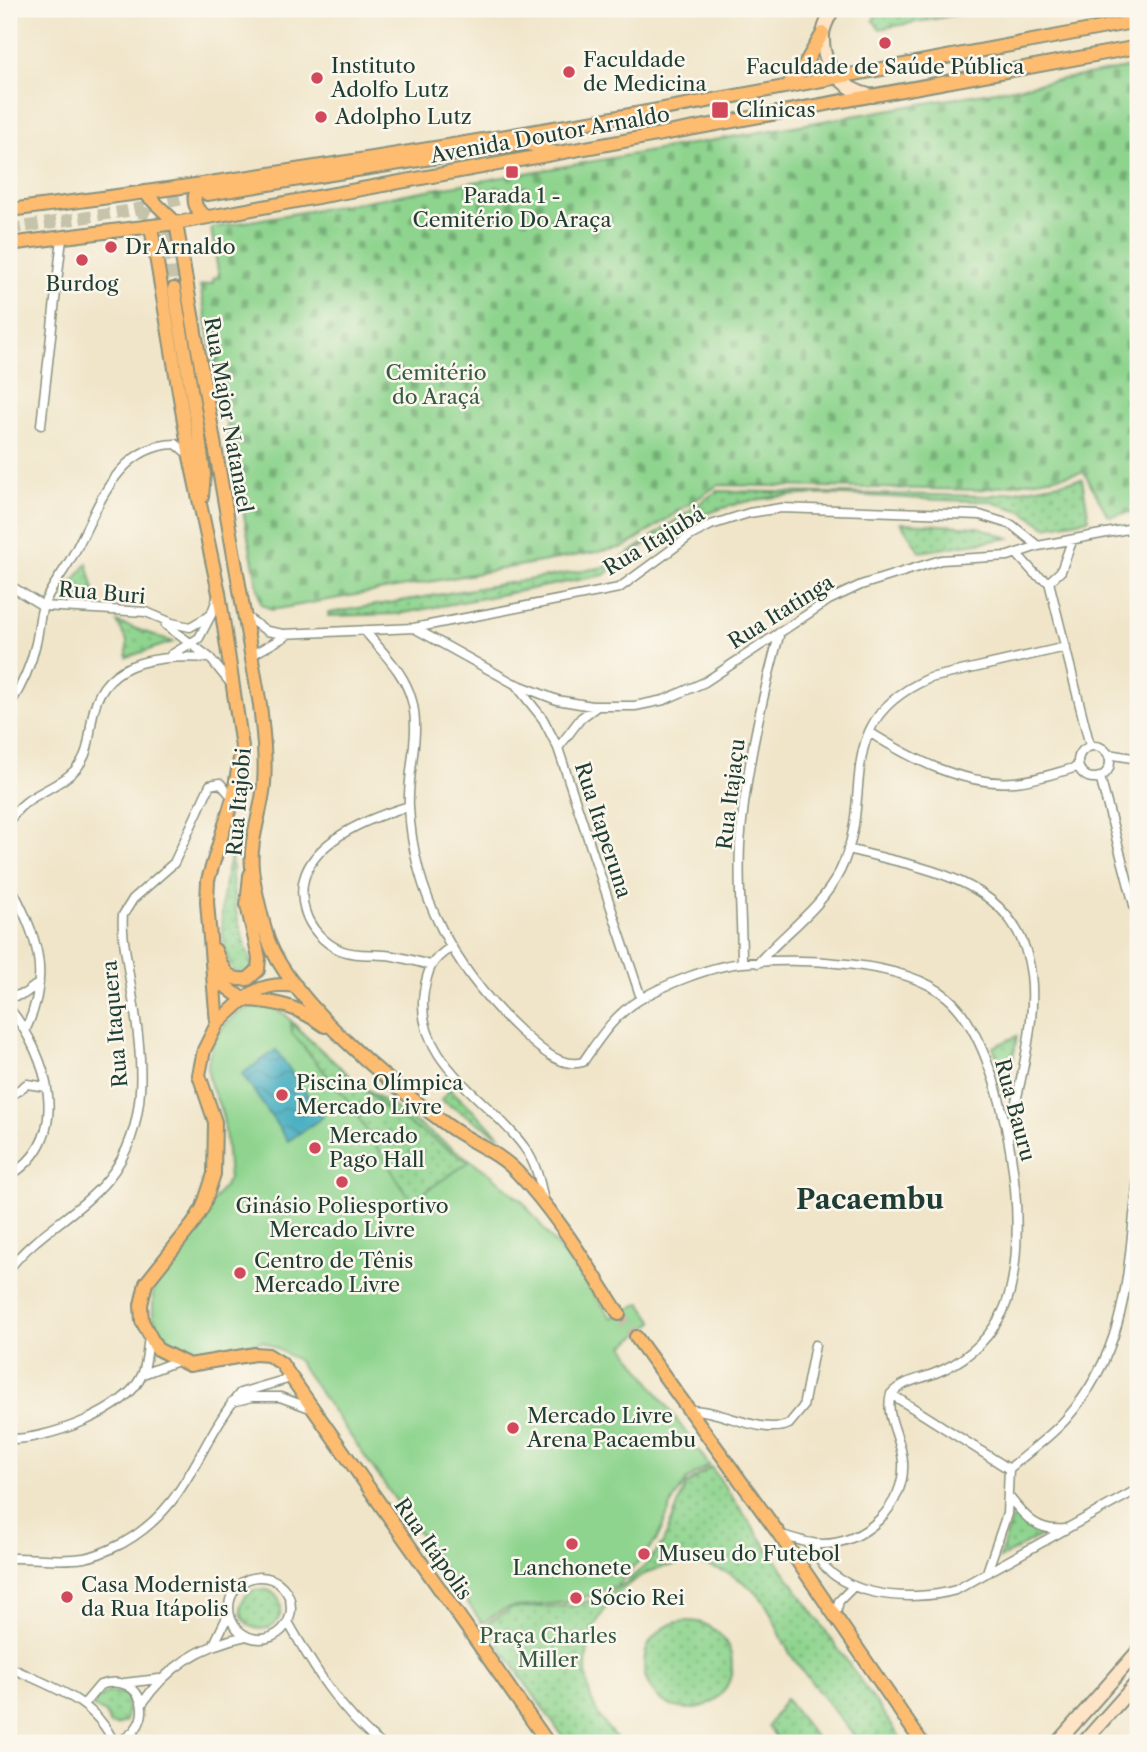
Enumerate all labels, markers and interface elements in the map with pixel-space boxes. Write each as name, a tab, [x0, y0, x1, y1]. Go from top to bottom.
marker: Faculdade de Saúde Pública	[877, 35, 893, 51]
place label: Faculdade de Medicina	[583, 47, 707, 96]
place label: Instituto Adolfo Lutz	[330, 53, 449, 102]
place label: Faculdade de Saúde Pública	[746, 54, 1025, 79]
marker: Faculdade de Medicina	[561, 64, 577, 80]
marker: Instituto Adolfo Lutz	[309, 70, 325, 86]
place label: Clínicas	[736, 97, 816, 122]
marker: Clínicas	[710, 100, 730, 120]
street label: Avenida Doutor Arnaldo	[427, 101, 671, 168]
place label: Adolpho Lutz	[334, 104, 472, 129]
marker: Adolpho Lutz	[313, 109, 329, 125]
marker: Parada 1 - Cemitério Do Araça	[504, 164, 520, 180]
place label: Parada 1 - Cemitério Do Araça	[412, 183, 612, 232]
place label: Dr Arnaldo	[125, 234, 236, 259]
marker: Dr Arnaldo	[103, 239, 119, 255]
marker: Burdog	[74, 252, 90, 268]
place label: Burdog	[46, 271, 119, 296]
street label: Rua Major Natanael	[199, 315, 258, 515]
park label: Cemitério do Araçá	[385, 360, 487, 409]
street label: Rua Itajubá	[599, 500, 710, 580]
street label: Rua Itatinga	[723, 569, 839, 654]
street label: Rua Buri	[57, 576, 147, 609]
street label: Rua Itajaçu	[711, 737, 750, 851]
street label: Rua Itajobi	[221, 747, 256, 857]
street label: Rua Itaperuna	[570, 759, 638, 902]
street label: Rua Itaquera	[96, 958, 133, 1089]
street label: Rua Bauru	[990, 1056, 1041, 1164]
place label: Piscina Olímpica Mercado Livre	[296, 1070, 464, 1119]
marker: Piscina Olímpica Mercado Livre	[274, 1087, 290, 1103]
place label: Mercado Pago Hall	[329, 1123, 424, 1172]
marker: Mercado Pago Hall	[307, 1140, 323, 1156]
marker: Ginásio Poliesportivo Mercado Livre	[334, 1174, 350, 1190]
district label: Pacaembu	[796, 1182, 944, 1216]
place label: Ginásio Poliesportivo Mercado Livre	[235, 1193, 449, 1242]
place label: Centro de Tênis Mercado Livre	[254, 1248, 413, 1297]
marker: Centro de Tênis Mercado Livre	[232, 1265, 248, 1281]
place label: Mercado Livre Arena Pacaembu	[526, 1403, 696, 1452]
marker: Mercado Livre Arena Pacaembu	[505, 1420, 521, 1436]
street label: Rua Itápolis	[389, 1493, 478, 1604]
marker: Lanchonete	[564, 1536, 580, 1552]
place label: Museu do Futebol	[658, 1541, 840, 1566]
marker: Museu do Futebol	[636, 1546, 652, 1562]
place label: Lanchonete	[512, 1555, 632, 1580]
place label: Casa Modernista da Rua Itápolis	[81, 1572, 249, 1621]
place label: Sócio Rei	[590, 1585, 685, 1610]
marker: Casa Modernista da Rua Itápolis	[59, 1589, 75, 1605]
marker: Sócio Rei	[568, 1590, 584, 1606]
park label: Praça Charles Miller	[479, 1623, 617, 1672]

